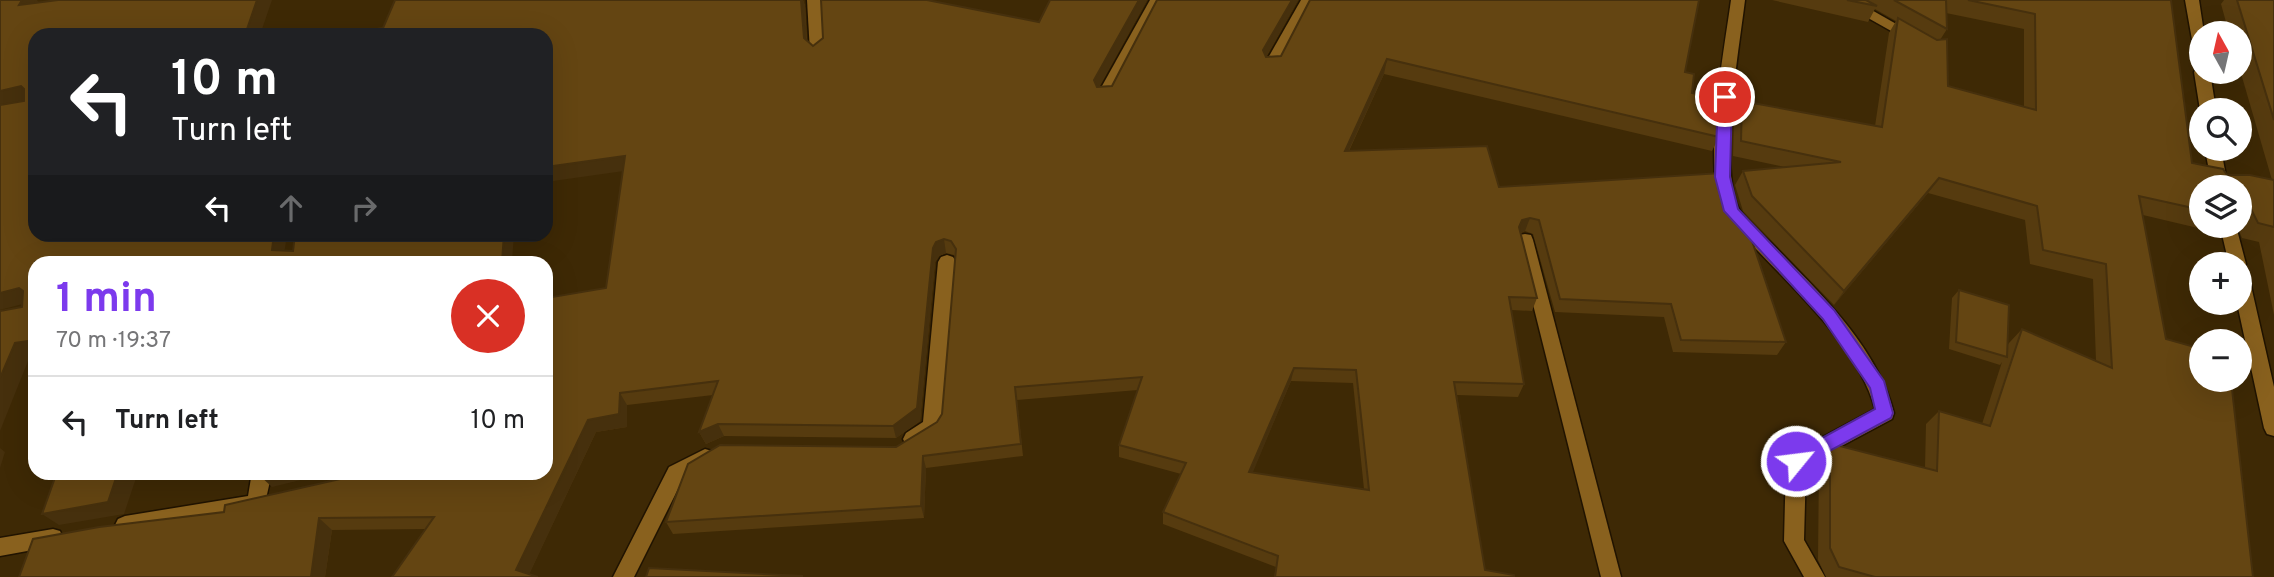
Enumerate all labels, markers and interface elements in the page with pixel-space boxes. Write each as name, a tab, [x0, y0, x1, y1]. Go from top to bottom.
north arrow	[2189, 21, 2252, 84]
map controls	[2189, 21, 2252, 392]
text: 10 m	[171, 51, 278, 113]
icon: left	[56, 56, 147, 147]
pin	[1695, 67, 1755, 127]
icon: arrive	[1706, 78, 1744, 116]
button: search	[2189, 98, 2252, 161]
text: Turn left	[171, 112, 292, 152]
button: layers	[2189, 175, 2252, 238]
icon: left	[199, 189, 237, 227]
icon: ahead	[272, 189, 310, 227]
icon: right	[345, 189, 383, 227]
button: +	[2189, 252, 2252, 315]
text: 1 min	[56, 274, 157, 327]
button: close	[451, 279, 525, 353]
text: 70 m · 19:37	[56, 327, 171, 356]
button: −	[2189, 329, 2252, 392]
icon: left	[56, 403, 94, 441]
text: Turn left	[115, 405, 219, 438]
text: 10 m	[470, 405, 525, 438]
position arrow	[1759, 424, 1833, 498]

